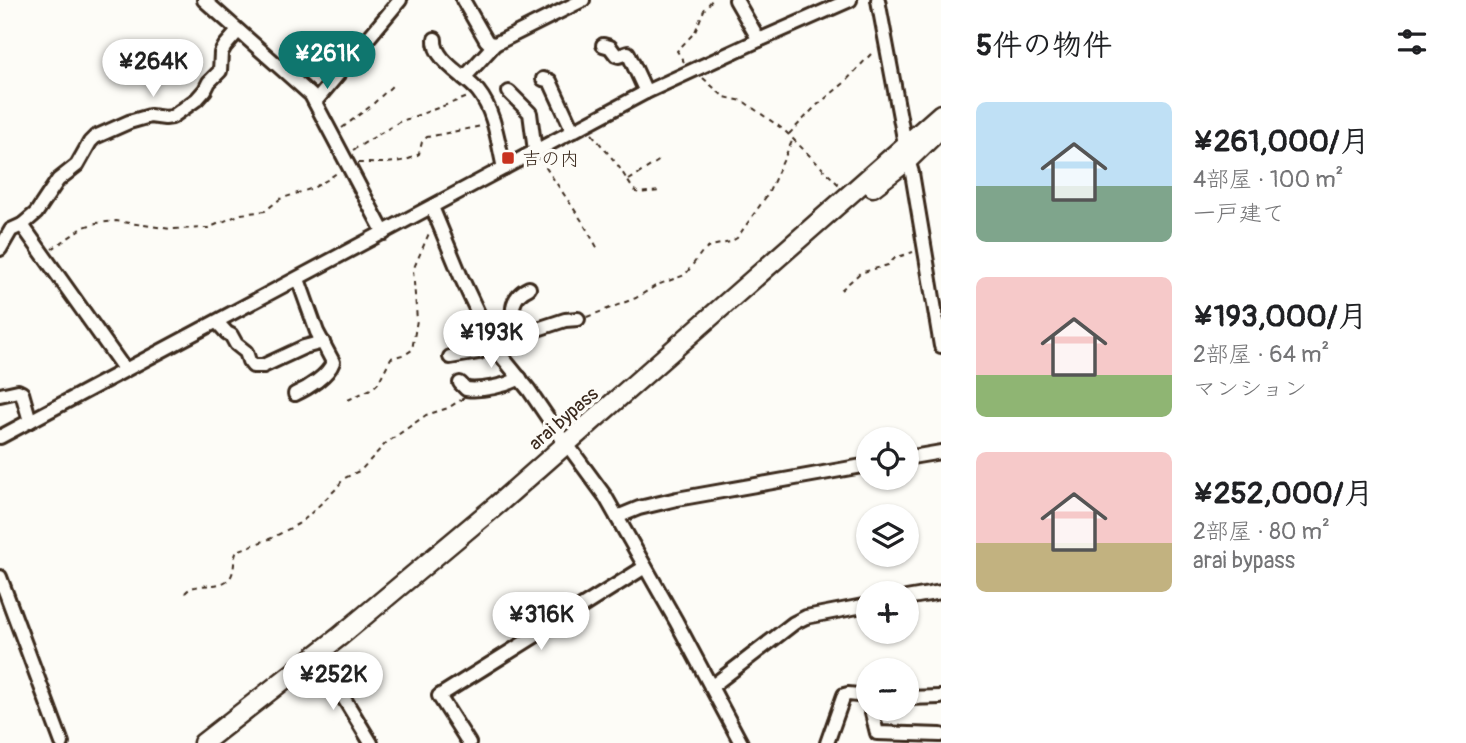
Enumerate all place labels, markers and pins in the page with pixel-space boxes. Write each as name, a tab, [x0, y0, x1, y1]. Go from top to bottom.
pin: ¥261K	[278, 32, 376, 91]
pin: ¥264K	[104, 40, 202, 99]
place label: 吉の内	[522, 147, 579, 171]
marker: 吉の内	[500, 150, 516, 166]
pin: ¥193K	[442, 310, 540, 370]
pin: ¥316K	[492, 592, 590, 652]
pin: ¥252K	[284, 652, 382, 712]

